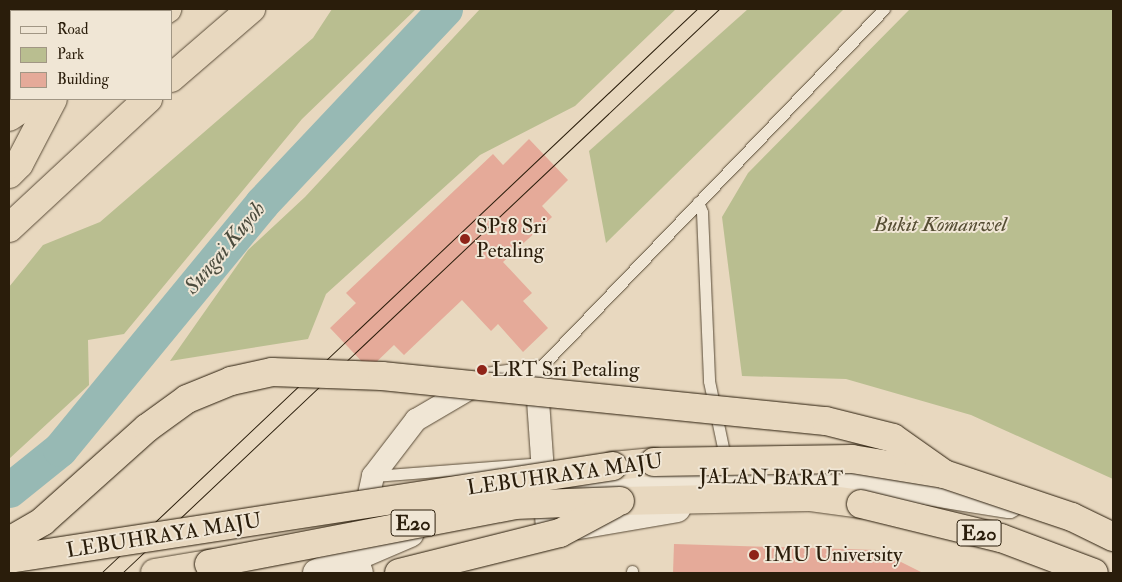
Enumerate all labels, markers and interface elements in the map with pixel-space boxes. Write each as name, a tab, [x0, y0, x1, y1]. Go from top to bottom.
legend	[10, 10, 172, 100]
text: Road	[57, 20, 88, 39]
text: Park	[57, 45, 84, 64]
text: Building	[57, 70, 109, 89]
water label: Sungai Kuyoh	[179, 196, 271, 300]
park label: Bukit Komanwel	[873, 212, 1007, 238]
place label: SP18 Sri Petaling	[476, 214, 547, 264]
marker: SP18 Sri Petaling	[458, 232, 472, 246]
place label: LRT Sri Petaling	[492, 357, 639, 383]
marker: LRT Sri Petaling	[476, 364, 488, 376]
street label: LEBUHRAYA MAJU	[466, 449, 664, 501]
street label: JALAN BARAT	[699, 464, 843, 492]
road number: E20	[390, 506, 436, 540]
street label: LEBUHRAYA MAJU	[65, 508, 263, 564]
road number: E20	[956, 516, 1002, 550]
place label: IMU University	[764, 542, 902, 568]
marker: IMU University	[748, 549, 760, 561]

